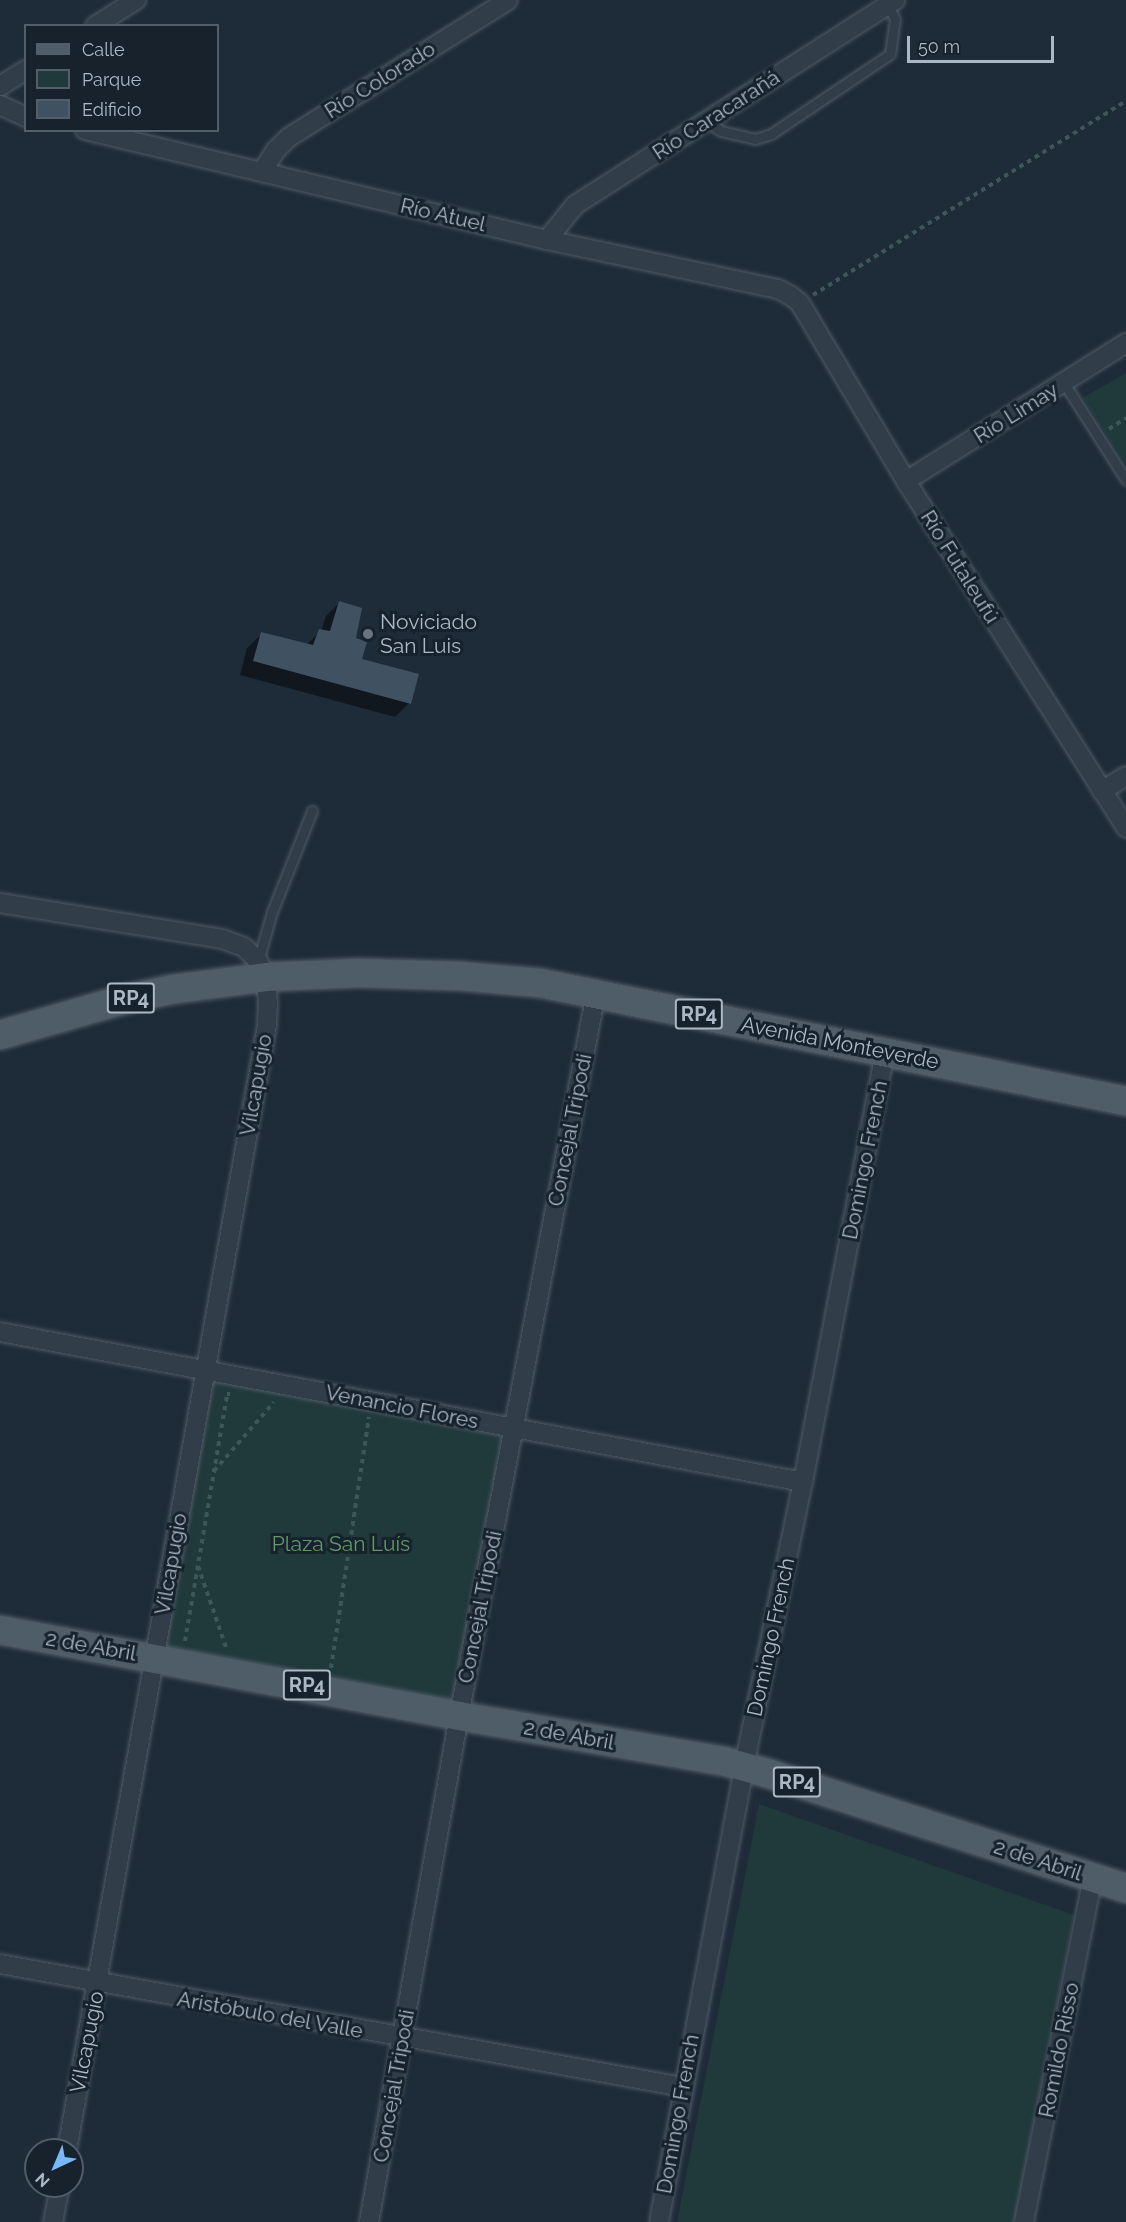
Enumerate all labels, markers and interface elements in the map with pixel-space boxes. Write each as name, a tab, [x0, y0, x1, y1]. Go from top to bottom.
legend	[24, 24, 219, 132]
scale bar	[910, 24, 1057, 62]
street label: Río Colorado	[320, 36, 440, 124]
text: 50 m	[918, 36, 960, 57]
text: Calle	[82, 39, 125, 60]
street label: Río Caracarañá	[648, 65, 784, 165]
text: Parque	[82, 69, 141, 90]
text: Edificio	[82, 99, 141, 120]
street label: Río Atuel	[398, 193, 488, 237]
street label: Río Limay	[969, 377, 1063, 449]
street label: Río Futaleufú	[915, 506, 1005, 628]
place label: Noviciado San Luis	[380, 609, 477, 659]
marker: Noviciado San Luis	[361, 627, 375, 641]
road number: RP4	[106, 981, 156, 1015]
road number: RP4	[674, 997, 724, 1031]
street label: Avenida Monteverde	[739, 1011, 941, 1075]
street label: Vilcapugio	[235, 1032, 277, 1138]
street label: Concejal Tripodi	[543, 1051, 597, 1209]
street label: Domingo French	[837, 1078, 893, 1242]
street label: Venancio Flores	[323, 1380, 481, 1434]
street label: Vilcapugio	[150, 1511, 192, 1617]
street label: Concejal Tripodi	[453, 1528, 507, 1686]
park label: Plaza San Luís	[272, 1531, 410, 1557]
street label: Domingo French	[742, 1555, 800, 1719]
street label: 2 de Abril	[44, 1626, 138, 1666]
road number: RP4	[282, 1668, 332, 1702]
street label: 2 de Abril	[522, 1715, 616, 1755]
road number: RP4	[772, 1765, 822, 1799]
street label: 2 de Abril	[990, 1834, 1086, 1886]
street label: Romildo Risso	[1034, 1980, 1084, 2120]
street label: Aristóbulo del Valle	[175, 1986, 365, 2044]
street label: Vilcapugio	[65, 1989, 109, 2095]
street label: Concejal Tripodi	[368, 2007, 420, 2165]
street label: Domingo French	[652, 2032, 704, 2196]
north arrow	[24, 2138, 84, 2198]
text: N	[32, 2169, 54, 2191]

